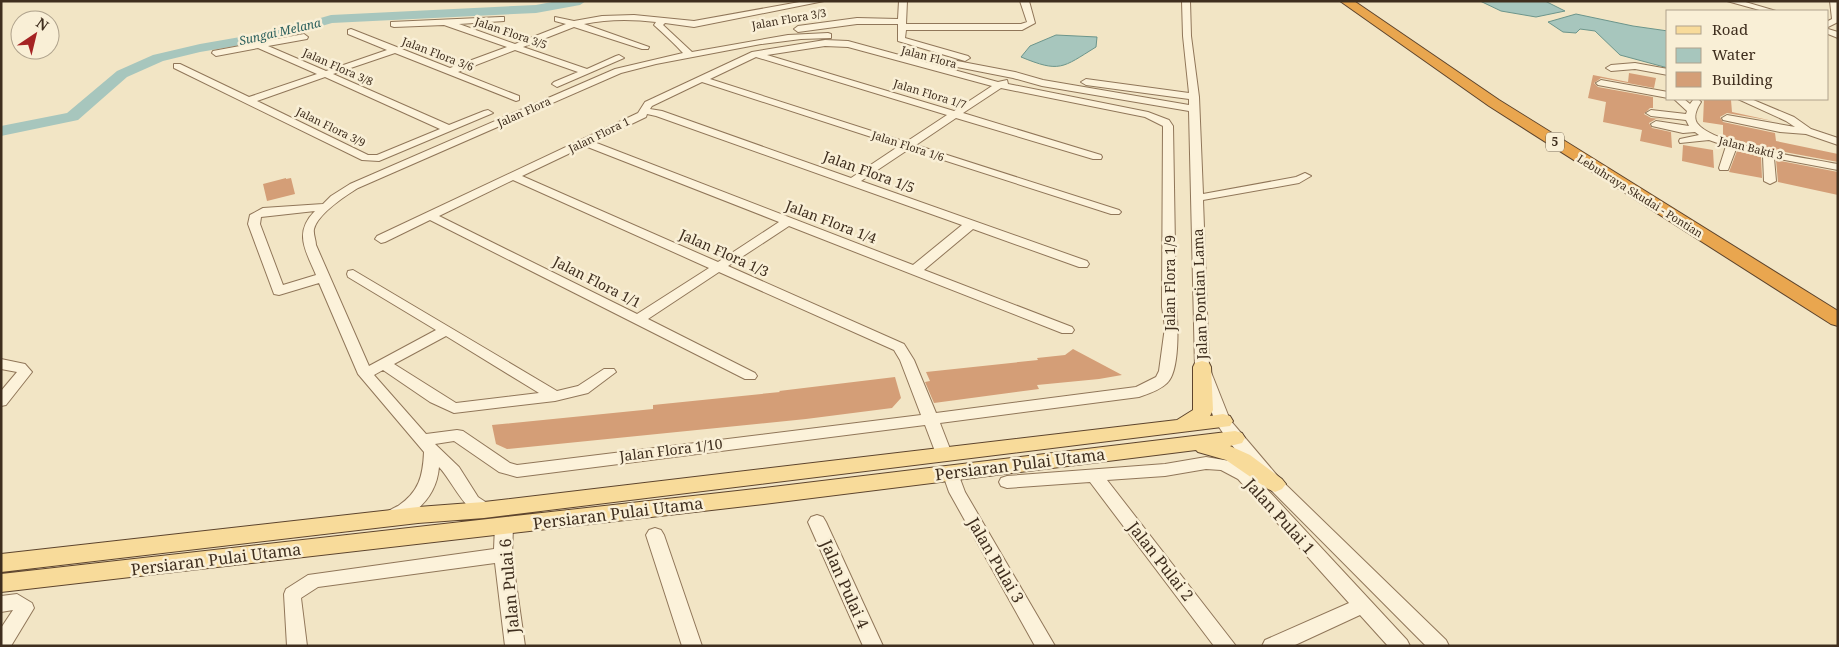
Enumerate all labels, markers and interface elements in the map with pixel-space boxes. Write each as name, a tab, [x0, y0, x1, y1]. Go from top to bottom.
street label: Jalan Flora 3/3	[749, 5, 827, 33]
north arrow	[10, 10, 60, 60]
legend	[1666, 10, 1829, 100]
text: N	[33, 13, 53, 35]
street label: Jalan Flora 3/5	[472, 13, 549, 52]
water label: Sungai Melana	[237, 14, 322, 49]
text: Road	[1712, 19, 1748, 39]
street label: Jalan Flora 3/6	[399, 33, 476, 74]
street label: Jalan Flora	[899, 42, 959, 71]
street label: Jalan Flora 3/8	[300, 44, 376, 89]
text: Water	[1712, 44, 1755, 64]
text: Building	[1712, 69, 1773, 89]
street label: Jalan Flora 1/7	[891, 75, 968, 112]
street label: Jalan Flora	[494, 93, 553, 130]
street label: Jalan Flora 3/9	[293, 103, 368, 150]
street label: Jalan Flora 1	[565, 113, 632, 156]
street label: Jalan Flora 1/6	[869, 126, 946, 164]
road number: 5	[1546, 132, 1564, 152]
street label: Jalan Bakti 3	[1716, 132, 1785, 163]
street label: Jalan Flora 1/5	[820, 146, 918, 197]
street label: Lebuhraya Skudai - Pontian	[1575, 151, 1706, 240]
street label: Jalan Flora 1/4	[782, 195, 880, 248]
street label: Jalan Flora 1/3	[676, 224, 772, 281]
street label: Jalan Pontian Lama	[1188, 228, 1211, 361]
street label: Jalan Flora 1/9	[1160, 235, 1179, 332]
street label: Jalan Flora 1/1	[549, 251, 644, 312]
street label: Jalan Flora 1/10	[617, 434, 724, 465]
street label: Persiaran Pulai Utama	[934, 443, 1106, 485]
street label: Jalan Pulai 1	[1239, 473, 1320, 559]
street label: Persiaran Pulai Utama	[532, 492, 704, 534]
street label: Jalan Pulai 3	[962, 512, 1029, 607]
street label: Jalan Pulai 2	[1122, 516, 1199, 605]
street label: Jalan Pulai 4	[815, 535, 874, 632]
street label: Persiaran Pulai Utama	[130, 538, 302, 580]
street label: Jalan Pulai 6	[494, 538, 524, 635]

